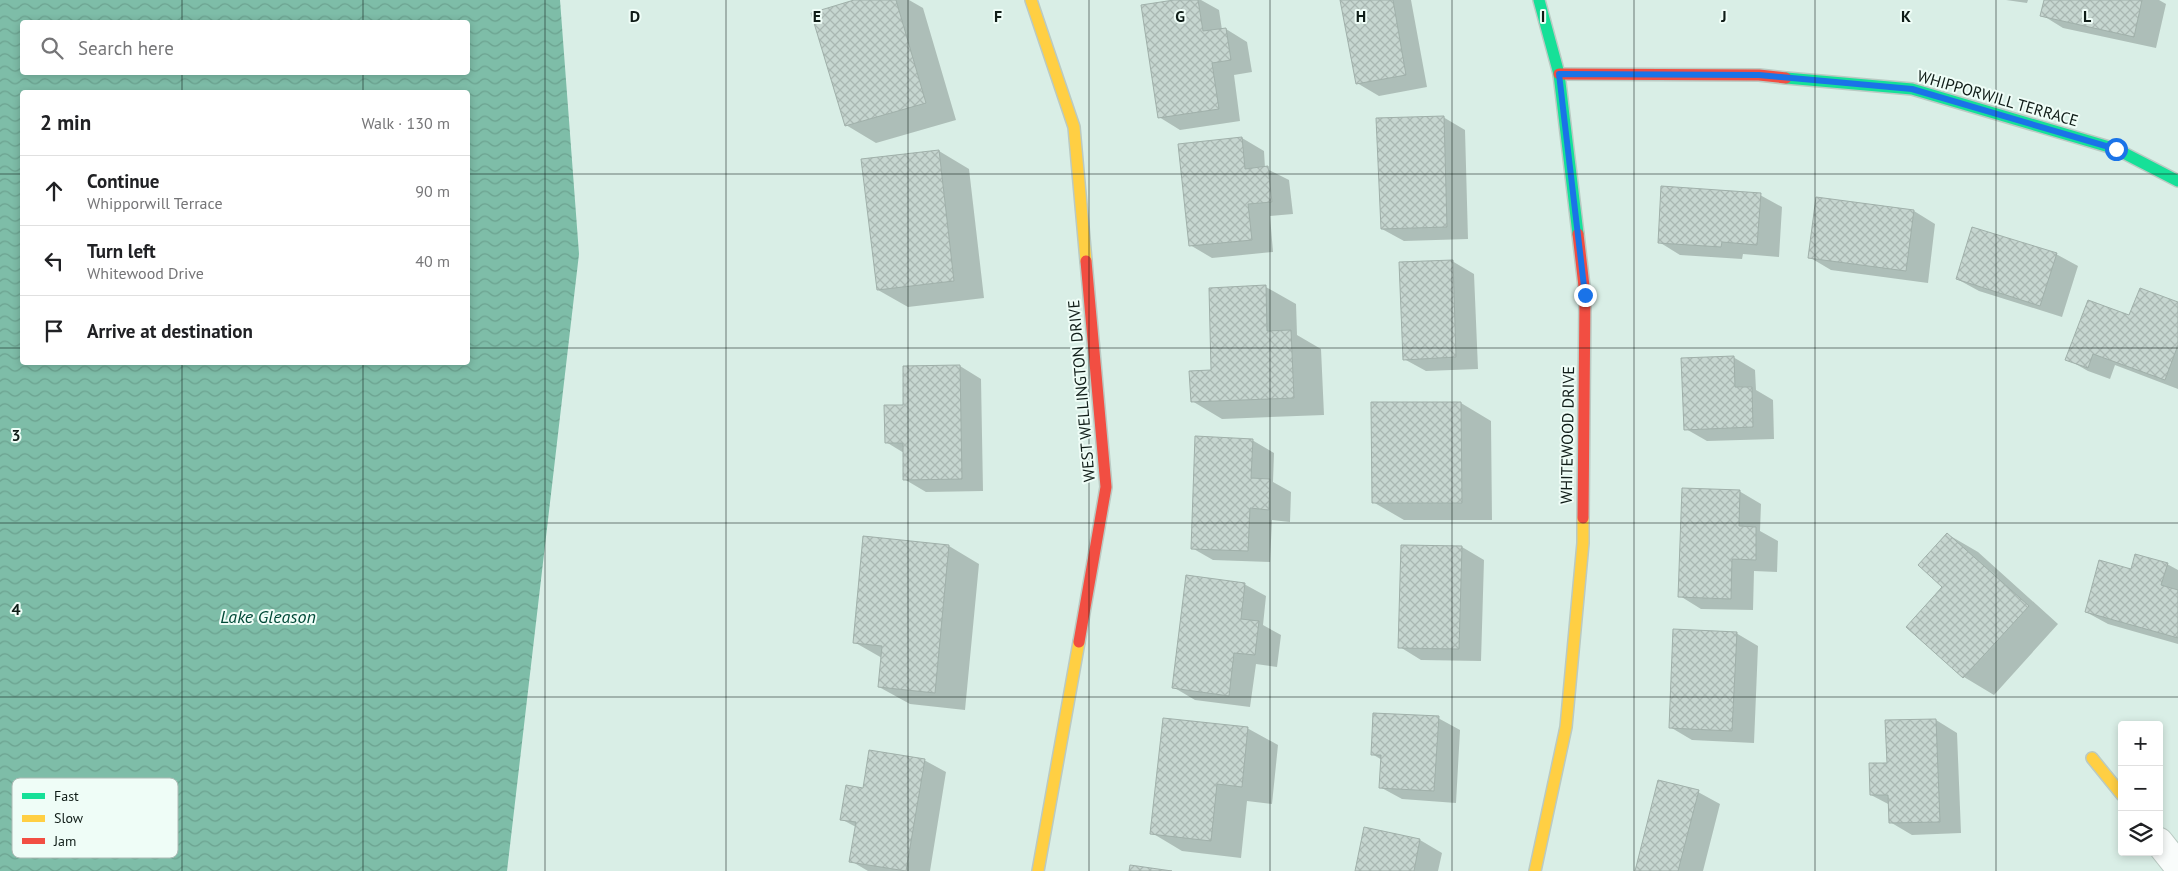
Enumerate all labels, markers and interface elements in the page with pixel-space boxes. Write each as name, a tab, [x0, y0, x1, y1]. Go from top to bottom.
text: D	[630, 6, 640, 26]
text: E	[813, 6, 821, 26]
text: F	[994, 6, 1002, 26]
text: G	[1175, 6, 1185, 26]
text: H	[1356, 6, 1366, 26]
text: I	[1541, 6, 1545, 26]
text: J	[1720, 6, 1727, 26]
text: K	[1901, 6, 1911, 26]
text: L	[2083, 6, 2092, 26]
search box	[20, 20, 470, 75]
icon: search	[38, 34, 66, 62]
text: Search here	[78, 36, 174, 60]
street label: WHIPPORWILL TERRACE	[1915, 65, 2081, 131]
text: 2 min	[40, 109, 91, 136]
text: Walk · 130 m	[361, 113, 450, 133]
route start	[2105, 138, 2128, 161]
text: Continue	[87, 169, 159, 193]
icon: ahead	[40, 177, 68, 205]
text: 90 m	[415, 181, 450, 201]
text: Whipporwill Terrace	[87, 193, 223, 213]
text: Turn left	[87, 239, 156, 263]
icon: left	[40, 247, 68, 275]
text: 40 m	[415, 251, 450, 271]
text: Whitewood Drive	[87, 263, 204, 283]
route end	[1574, 284, 1597, 307]
street label: WEST WELLINGTON DRIVE	[1063, 299, 1099, 483]
icon: arrive	[40, 317, 68, 345]
text: Arrive at destination	[87, 319, 253, 343]
street label: WHITEWOOD DRIVE	[1556, 366, 1578, 504]
text: 3	[11, 425, 21, 445]
text: 4	[11, 599, 21, 619]
water label: Lake Gleason	[220, 605, 316, 628]
map controls	[2118, 721, 2163, 856]
button: +	[2118, 721, 2163, 766]
button: −	[2118, 766, 2163, 811]
legend	[12, 778, 178, 858]
text: Fast	[54, 787, 79, 805]
text: Slow	[54, 809, 84, 827]
button: layers	[2118, 811, 2163, 856]
text: Jam	[53, 832, 76, 850]

